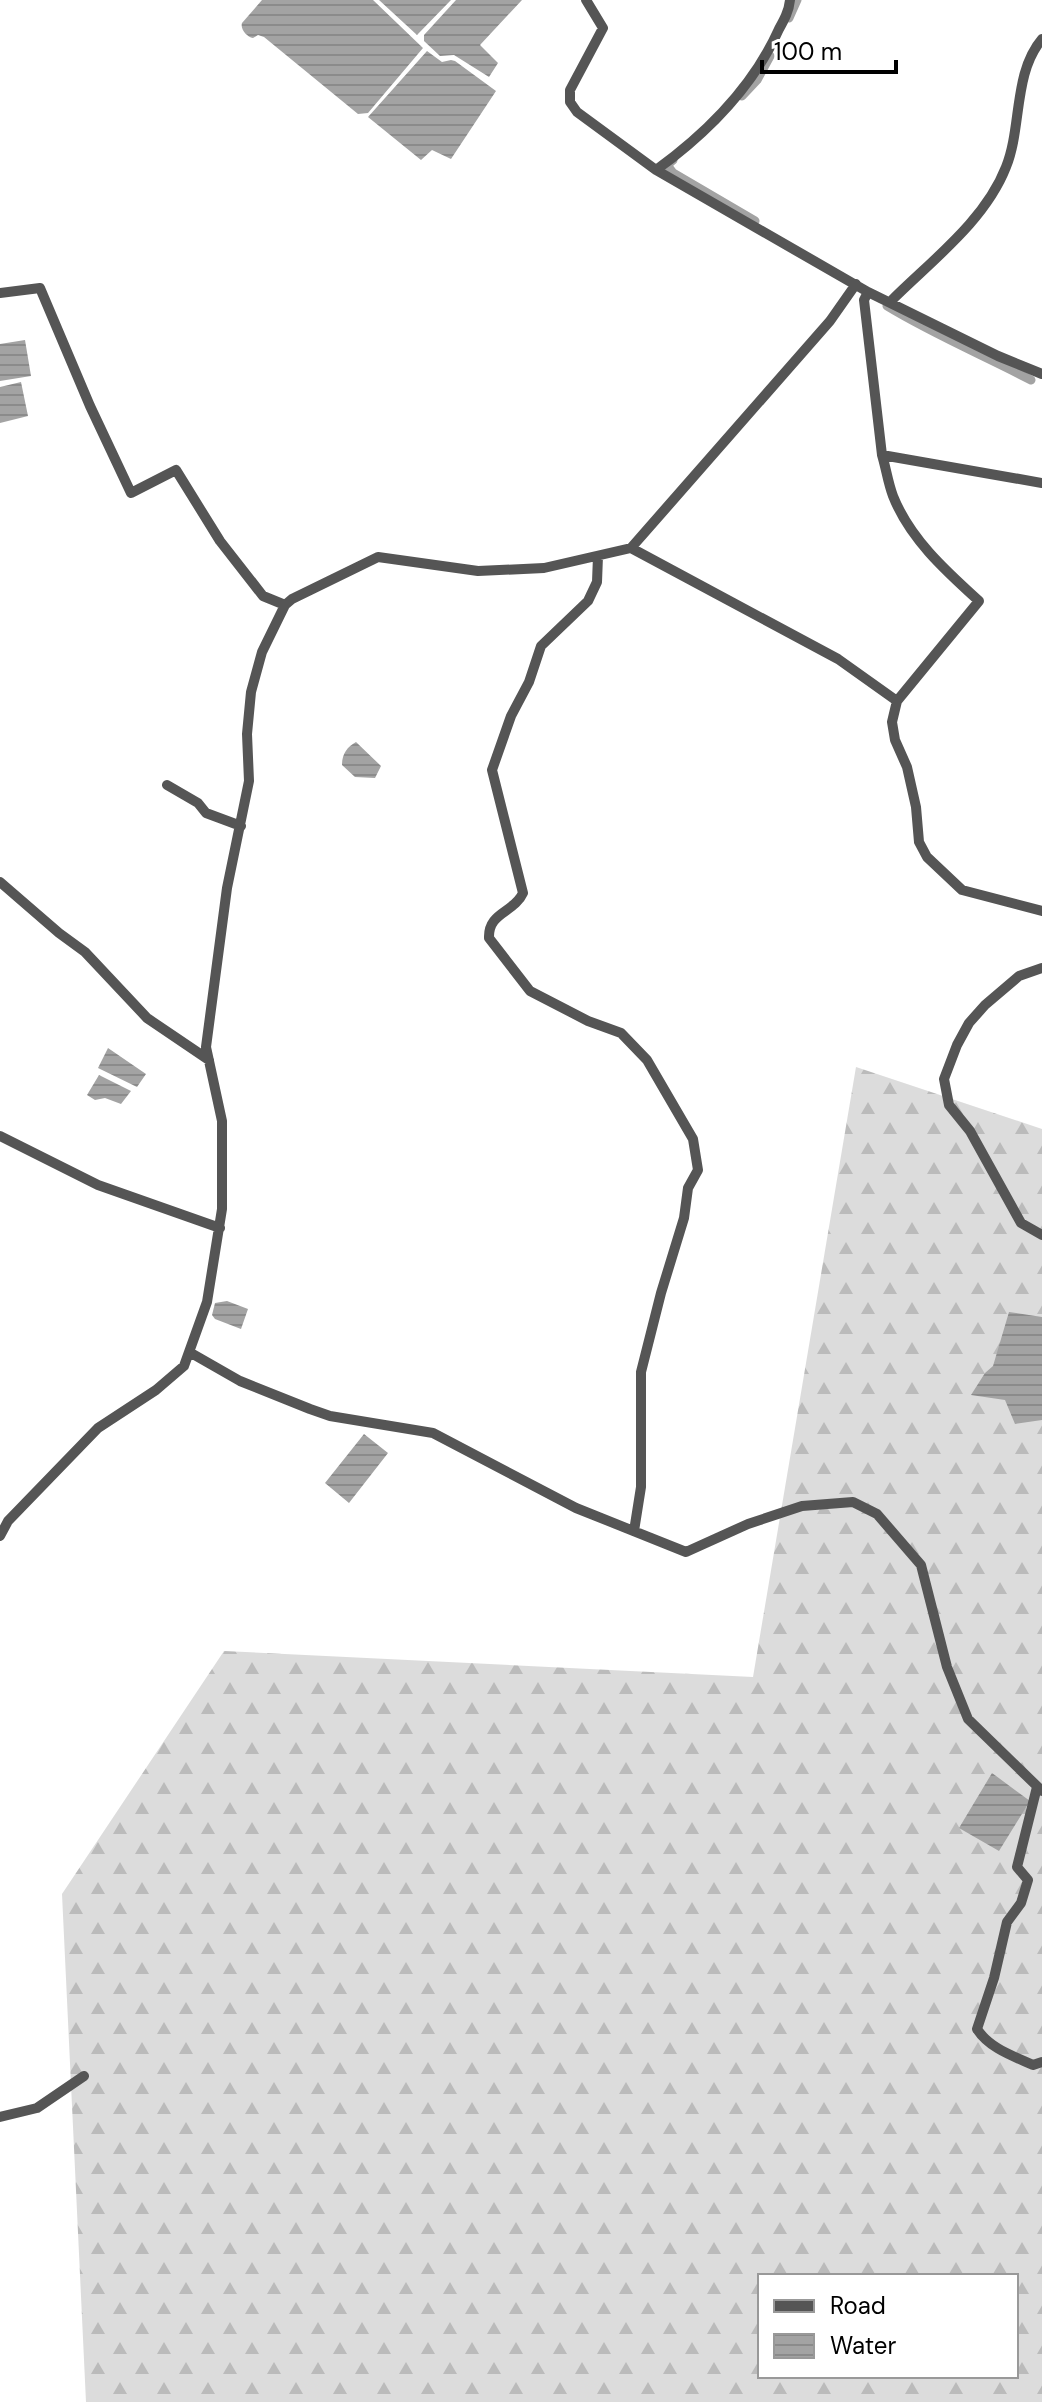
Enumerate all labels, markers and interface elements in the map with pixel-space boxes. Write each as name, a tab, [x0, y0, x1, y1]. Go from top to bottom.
scale bar	[762, 24, 896, 74]
text: 100 m	[774, 36, 842, 67]
legend	[758, 2274, 1018, 2378]
text: Road	[830, 2290, 886, 2321]
text: Water	[830, 2330, 896, 2361]

